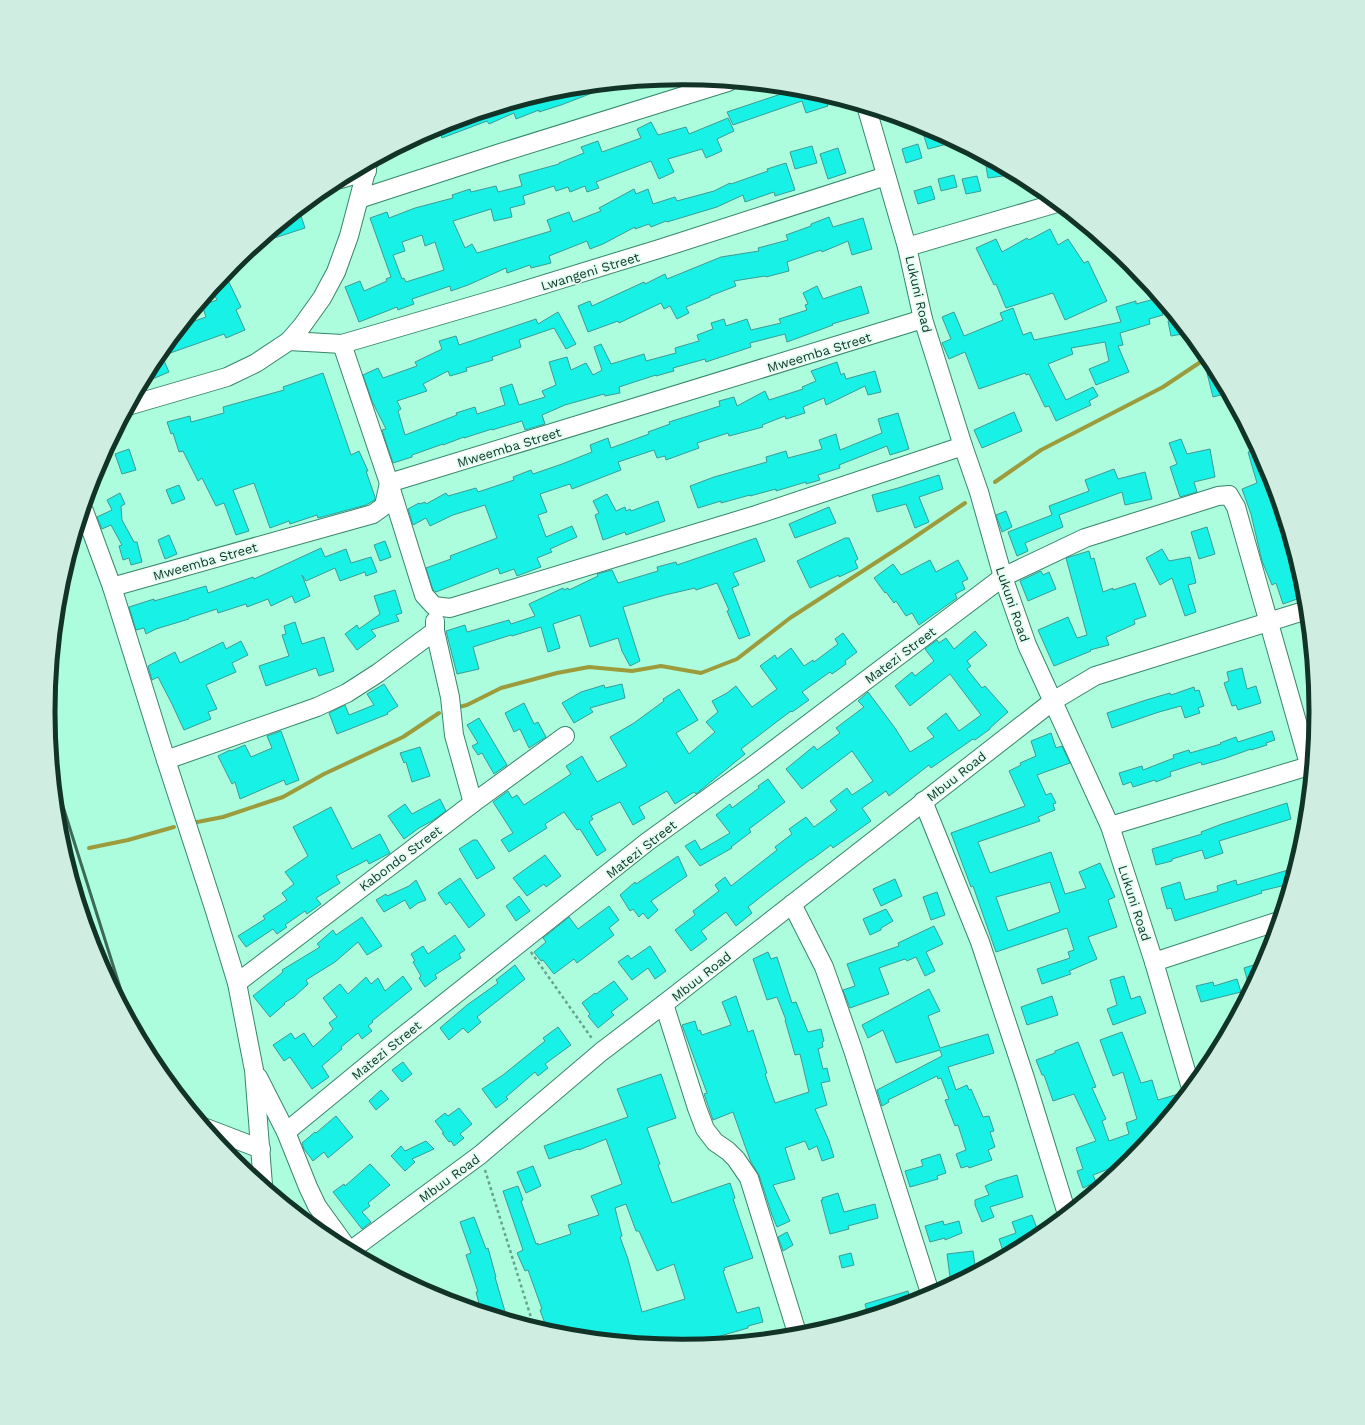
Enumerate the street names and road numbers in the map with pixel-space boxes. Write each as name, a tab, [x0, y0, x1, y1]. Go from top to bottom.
street label: Lwangeni Street	[539, 249, 642, 294]
street label: Lukuni Road	[902, 254, 935, 334]
street label: Mweemba Street	[765, 329, 873, 375]
street label: Mweemba Street	[455, 424, 563, 470]
street label: Mweemba Street	[151, 539, 260, 584]
street label: Lukuni Road	[993, 565, 1032, 644]
street label: Matezi Street	[862, 623, 939, 687]
street label: Mbuu Road	[924, 749, 989, 804]
street label: Matezi Street	[603, 817, 680, 881]
street label: Kabondo Street	[356, 822, 445, 894]
street label: Lukuni Road	[1115, 863, 1154, 943]
street label: Mbuu Road	[669, 949, 734, 1004]
street label: Matezi Street	[349, 1017, 425, 1083]
street label: Mbuu Road	[416, 1151, 483, 1205]

